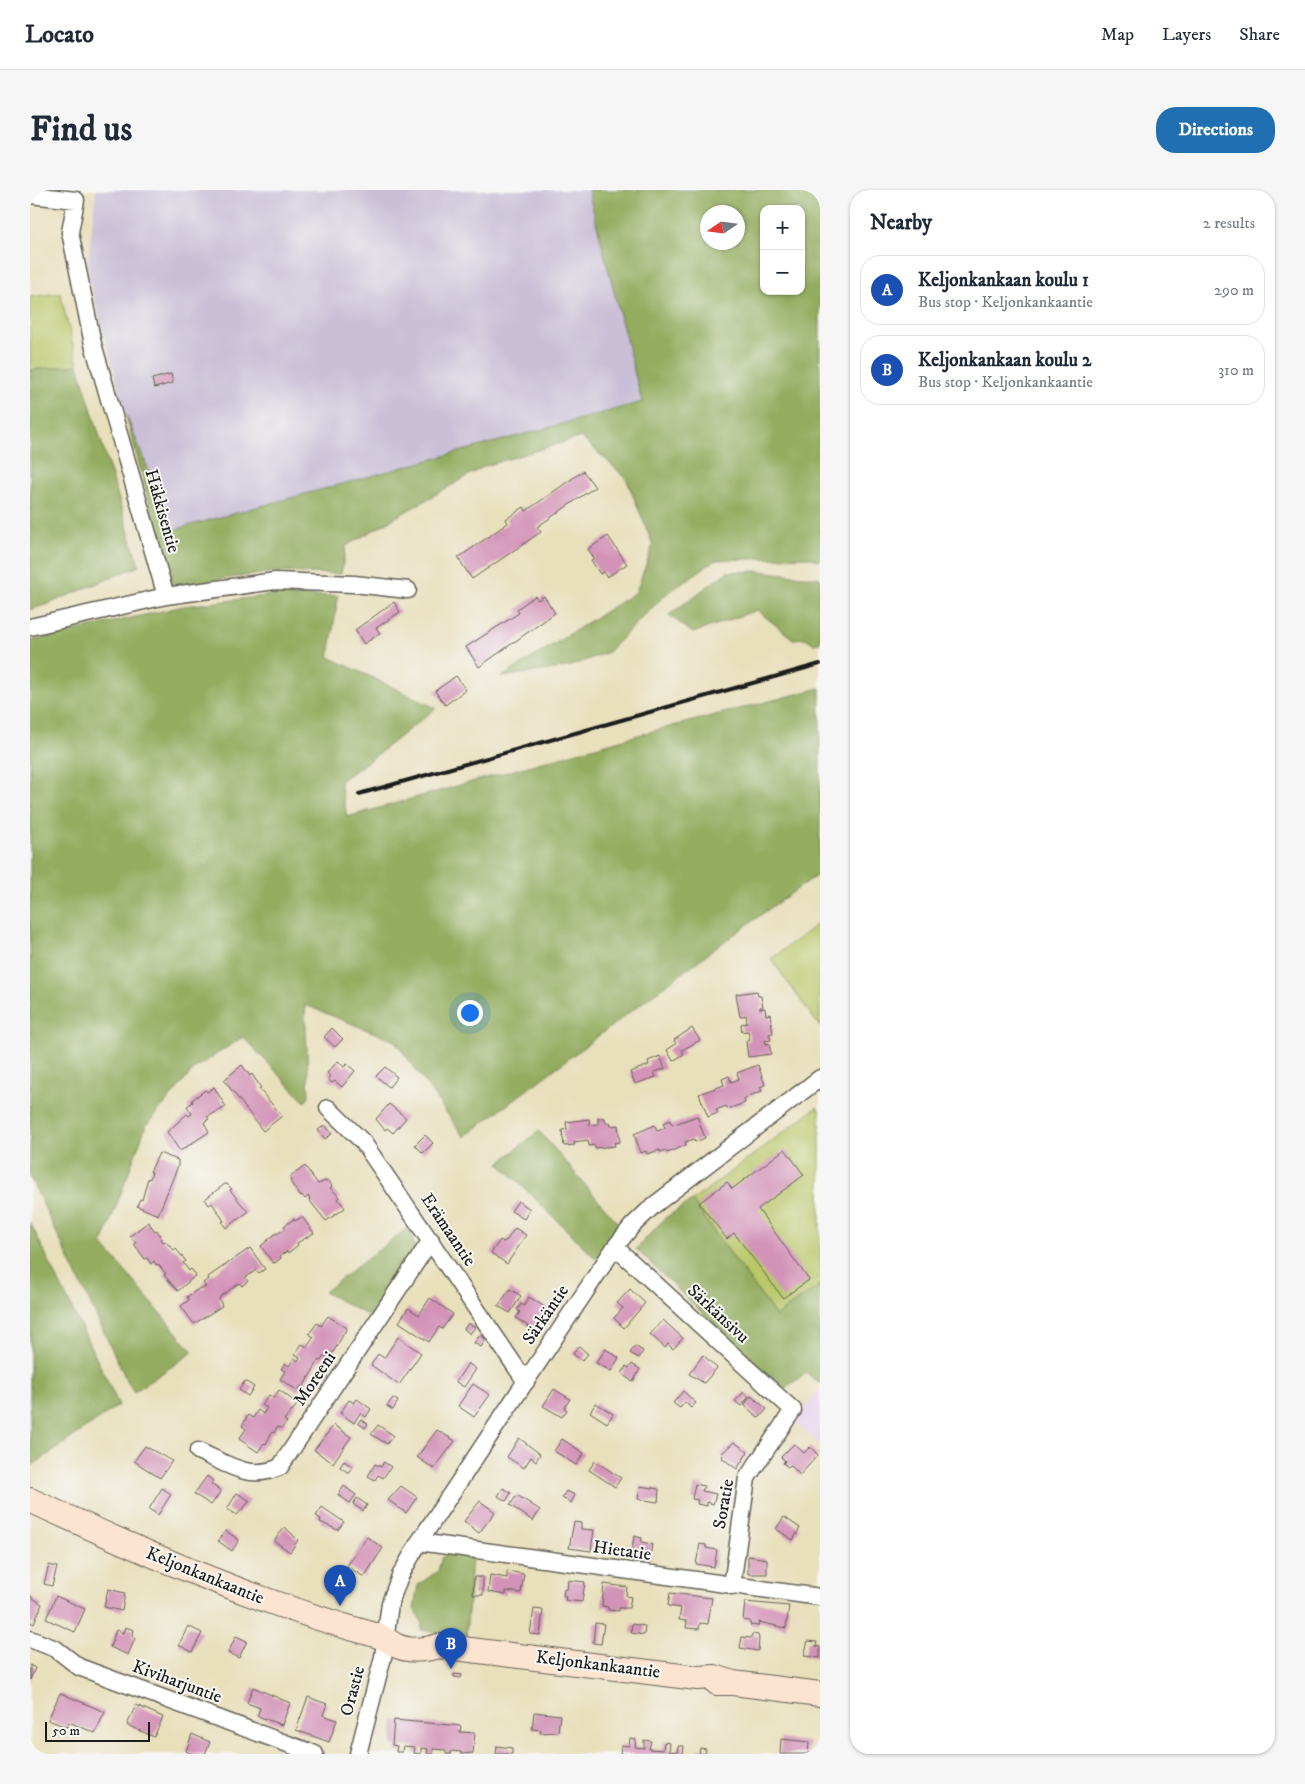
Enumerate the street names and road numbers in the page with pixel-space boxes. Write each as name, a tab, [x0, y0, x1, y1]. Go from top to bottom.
street label: Häkkisentie	[140, 467, 184, 555]
street label: Erämaantie	[416, 1189, 480, 1271]
street label: Särkänsivu	[682, 1280, 754, 1348]
street label: Särkäntie	[518, 1281, 574, 1349]
street label: Moreeni	[289, 1348, 341, 1410]
street label: Soratie	[709, 1477, 739, 1531]
street label: Hietatie	[592, 1536, 652, 1566]
street label: Keljonkankaantie	[143, 1542, 267, 1610]
street label: Keljonkankaantie	[535, 1646, 661, 1684]
street label: Kiviharjuntie	[129, 1656, 225, 1708]
street label: Orastie	[336, 1664, 370, 1718]

